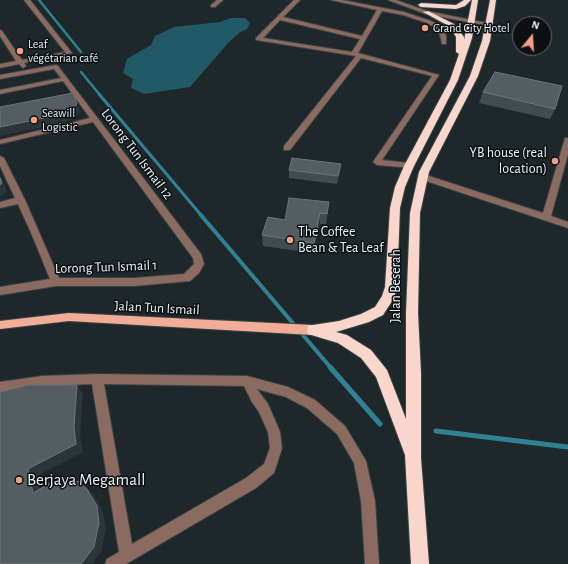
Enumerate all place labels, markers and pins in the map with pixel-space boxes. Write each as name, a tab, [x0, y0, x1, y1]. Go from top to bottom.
place label: Grand City Hotel	[433, 21, 510, 35]
marker: Grand City Hotel	[420, 23, 430, 33]
place label: Leaf végétarian café	[28, 37, 98, 65]
marker: Leaf végétarian café	[15, 46, 25, 56]
place label: Seawill Logistic	[42, 106, 77, 134]
marker: Seawill Logistic	[29, 115, 39, 125]
place label: YB house (real location)	[470, 145, 547, 178]
marker: YB house (real location)	[550, 156, 560, 166]
place label: The Coffee Bean & Tea Leaf	[298, 224, 384, 256]
marker: The Coffee Bean & Tea Leaf	[285, 235, 295, 245]
place label: Berjaya Megamall	[27, 470, 145, 490]
marker: Berjaya Megamall	[14, 475, 24, 485]

